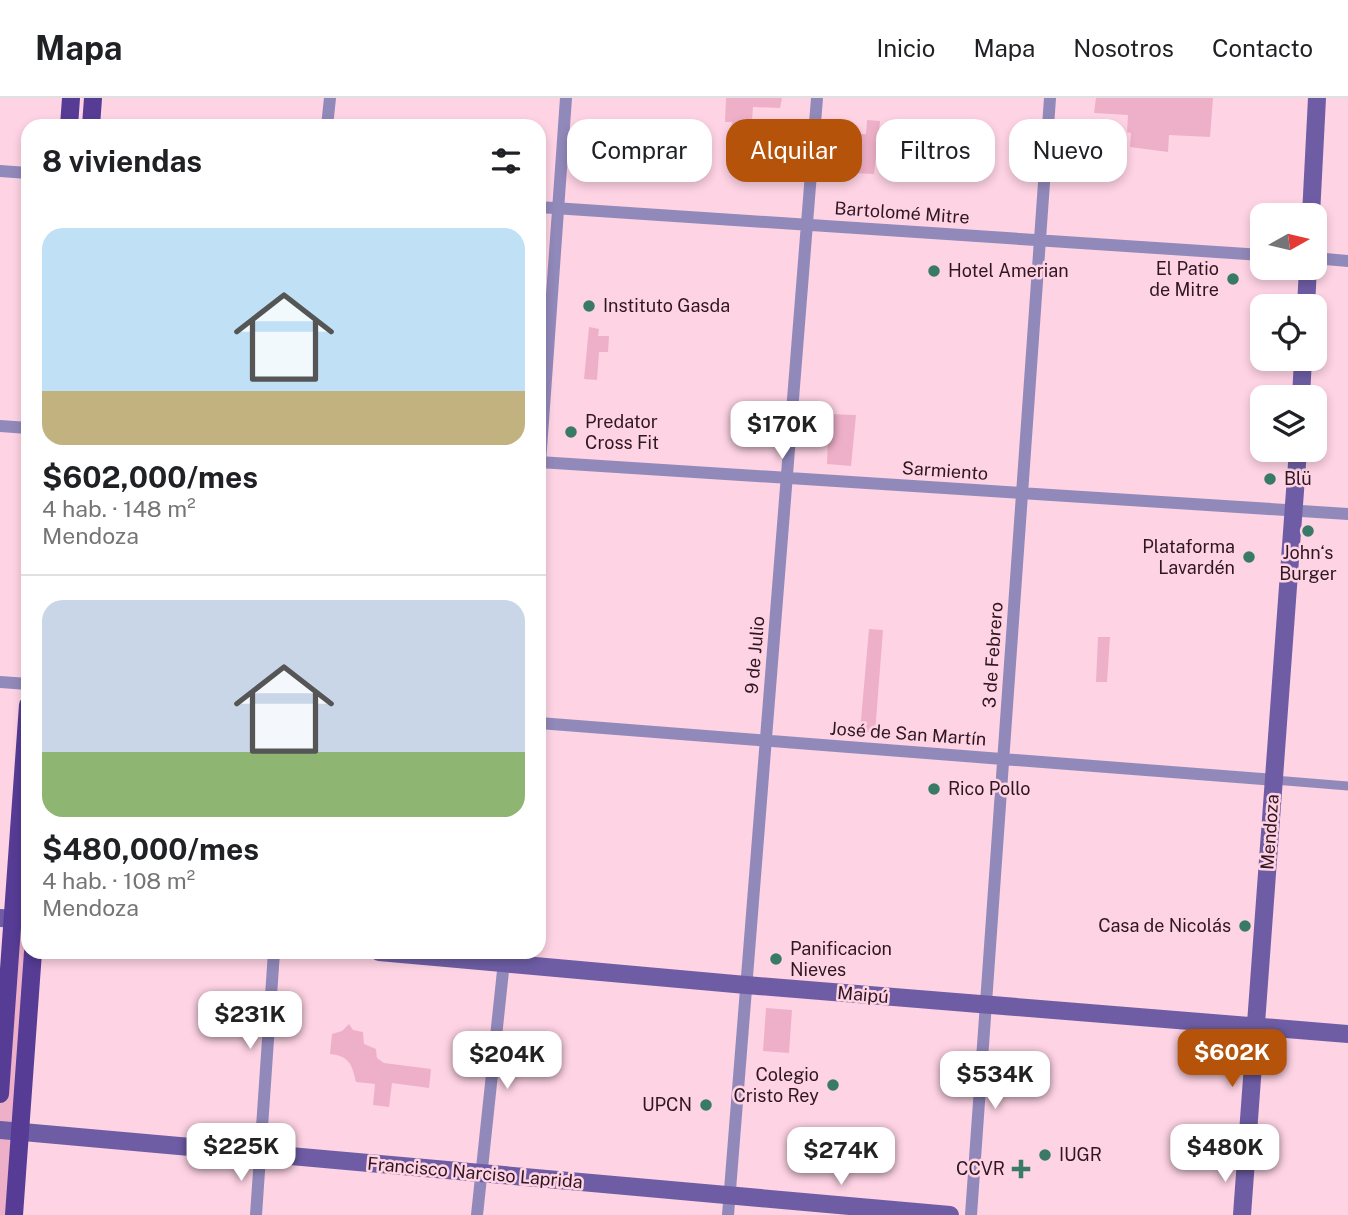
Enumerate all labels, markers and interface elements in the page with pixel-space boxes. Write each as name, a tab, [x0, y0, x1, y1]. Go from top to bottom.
text: Mapa	[35, 29, 123, 67]
text: Inicio	[876, 34, 935, 62]
text: Mapa	[973, 34, 1035, 62]
text: Nosotros	[1073, 34, 1174, 62]
text: Contacto	[1212, 34, 1313, 62]
chip: Comprar	[567, 119, 712, 182]
chip: Alquilar	[726, 119, 862, 182]
chip: Filtros	[876, 119, 995, 182]
chip: Nuevo	[1009, 119, 1127, 182]
icon: filters	[487, 142, 525, 180]
text: 8 viviendas	[42, 143, 202, 179]
street label: Bartolomé Mitre	[834, 197, 970, 228]
north arrow	[1250, 203, 1326, 280]
map controls	[1250, 203, 1327, 462]
place label: El Patio de Mitre	[1149, 258, 1219, 300]
place label: Hotel Amerian	[948, 260, 1069, 281]
marker: Hotel Amerian	[926, 263, 942, 279]
marker: El Patio de Mitre	[1225, 271, 1241, 287]
icon: home	[221, 274, 347, 400]
button: locate	[1250, 294, 1327, 371]
place label: Instituto Gasda	[603, 295, 730, 316]
marker: Instituto Gasda	[581, 298, 597, 314]
button: layers	[1250, 385, 1327, 462]
pin: $170K	[733, 402, 831, 461]
text: $170K	[747, 410, 818, 437]
place label: Predator Cross Fit	[585, 411, 659, 453]
marker: Predator Cross Fit	[563, 424, 579, 440]
street label: Sarmiento	[901, 457, 989, 484]
text: $602,000/mes	[42, 459, 258, 495]
place label: Blü	[1284, 468, 1312, 489]
marker: Blü	[1262, 471, 1278, 487]
text: 4 hab. · 148 m²	[42, 495, 196, 522]
text: Mendoza	[42, 522, 139, 549]
marker: John‘s Burger	[1300, 523, 1316, 539]
place label: Plataforma Lavardén	[1142, 536, 1235, 578]
place label: John‘s Burger	[1279, 542, 1337, 584]
marker: Plataforma Lavardén	[1241, 549, 1257, 565]
street label: 3 de Febrero	[978, 601, 1007, 709]
street label: 9 de Julio	[741, 615, 768, 695]
icon: home	[221, 646, 347, 772]
street label: José de San Martín	[829, 718, 987, 749]
place label: Rico Pollo	[948, 778, 1031, 799]
marker: Rico Pollo	[926, 781, 942, 797]
street label: Mendoza	[1256, 793, 1283, 871]
text: $480,000/mes	[42, 831, 259, 867]
text: 4 hab. · 108 m²	[42, 867, 195, 894]
text: Mendoza	[42, 894, 139, 921]
place label: Casa de Nicolás	[1098, 915, 1231, 936]
marker: Casa de Nicolás	[1237, 918, 1253, 934]
place label: Panificacion Nieves	[790, 938, 892, 980]
marker: Panificacion Nieves	[768, 951, 784, 967]
street label: Maipú	[836, 982, 890, 1007]
pin: $231K	[201, 992, 299, 1051]
text: $231K	[214, 1000, 286, 1027]
pin: $602K	[1183, 1030, 1281, 1089]
pin: $204K	[458, 1032, 556, 1091]
text: $602K	[1194, 1038, 1270, 1065]
text: $204K	[469, 1040, 545, 1067]
pin: $534K	[946, 1052, 1044, 1111]
text: $534K	[956, 1060, 1034, 1087]
place label: Colegio Cristo Rey	[733, 1064, 819, 1106]
marker: Colegio Cristo Rey	[825, 1077, 841, 1093]
place label: UPCN	[642, 1094, 692, 1115]
marker: UPCN	[698, 1097, 714, 1113]
pin: $225K	[192, 1124, 290, 1183]
pin: $480K	[1176, 1124, 1274, 1184]
pin: $274K	[792, 1128, 890, 1187]
text: $225K	[203, 1132, 279, 1159]
text: $480K	[1186, 1133, 1264, 1160]
text: $274K	[803, 1136, 879, 1163]
place label: IUGR	[1059, 1144, 1102, 1165]
marker: IUGR	[1037, 1147, 1053, 1163]
street label: Francisco Narciso Laprida	[366, 1153, 584, 1192]
place label: CCVR	[956, 1158, 1005, 1179]
marker: CCVR	[1011, 1159, 1031, 1179]

